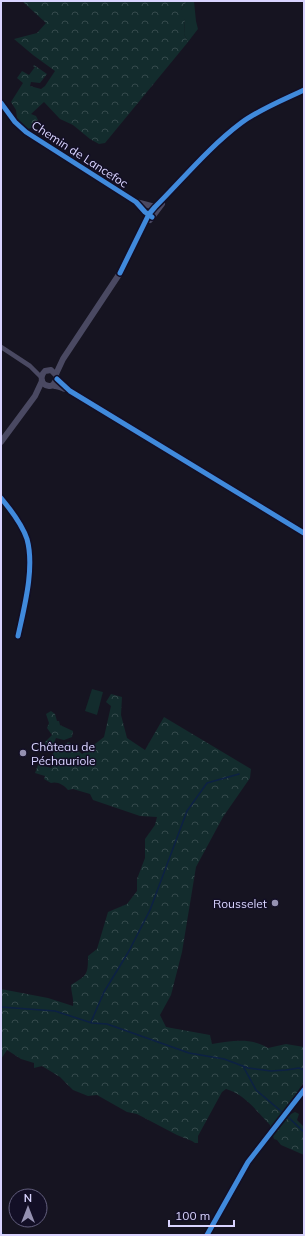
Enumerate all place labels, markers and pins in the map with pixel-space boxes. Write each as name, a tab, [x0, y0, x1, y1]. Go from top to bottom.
place label: Château de Péchauriole	[31, 739, 96, 768]
marker: Château de Péchauriole	[18, 748, 28, 758]
place label: Rousselet	[213, 896, 267, 911]
marker: Rousselet	[270, 898, 280, 908]

